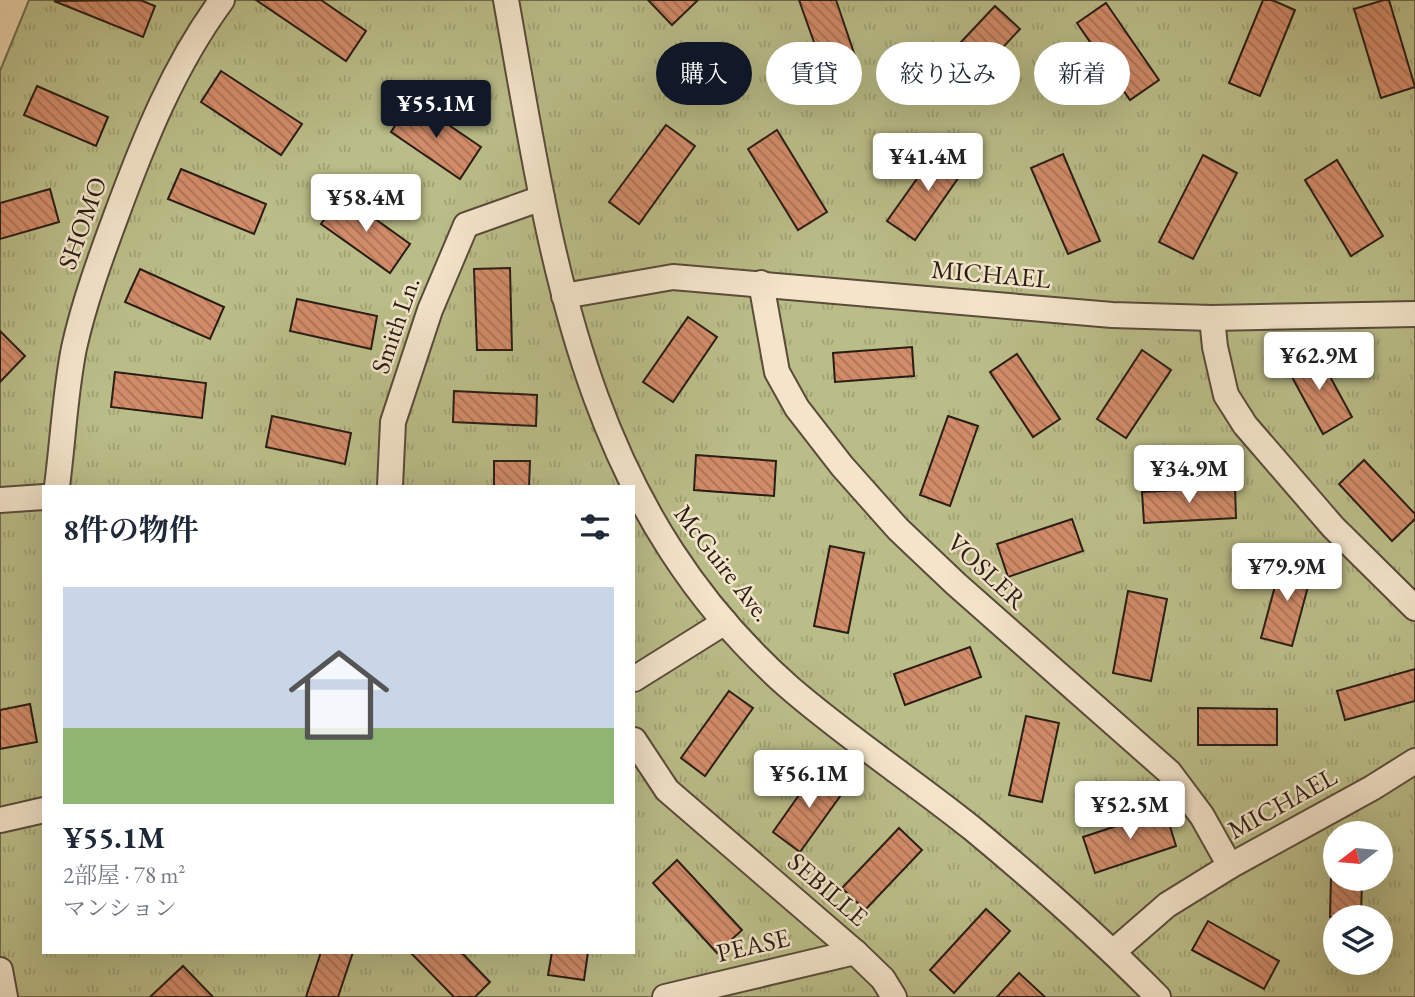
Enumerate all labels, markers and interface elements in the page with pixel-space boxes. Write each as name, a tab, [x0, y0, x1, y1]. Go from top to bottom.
chip: 購入	[656, 42, 752, 105]
chip: 賃貸	[766, 42, 862, 105]
chip: 絞り込み	[876, 42, 1020, 105]
chip: 新着	[1034, 42, 1130, 105]
pin: ¥55.1M	[379, 80, 493, 140]
text: ¥55.1M	[397, 88, 475, 118]
pin: ¥41.4M	[871, 134, 985, 193]
text: ¥41.4M	[889, 141, 967, 171]
street label: SHOMO	[50, 172, 114, 274]
pin: ¥58.4M	[309, 174, 423, 234]
text: ¥58.4M	[327, 182, 405, 212]
street label: MICHAEL	[930, 252, 1052, 296]
street label: Smith Ln.	[363, 272, 427, 378]
pin: ¥62.9M	[1262, 332, 1376, 392]
text: ¥62.9M	[1280, 340, 1358, 370]
pin: ¥34.9M	[1132, 446, 1246, 505]
text: ¥34.9M	[1150, 453, 1228, 483]
street label: McGuire Ave.	[667, 498, 779, 628]
icon: filters	[576, 508, 614, 546]
text: 8件の物件	[63, 510, 199, 549]
street label: VOSLER	[940, 526, 1034, 617]
pin: ¥79.9M	[1230, 544, 1344, 603]
text: ¥79.9M	[1248, 551, 1326, 581]
icon: home	[276, 632, 402, 758]
pin: ¥56.1M	[752, 750, 866, 810]
text: ¥56.1M	[770, 758, 848, 788]
street label: MICHAEL	[1221, 759, 1343, 847]
pin: ¥52.5M	[1073, 782, 1187, 841]
text: ¥52.5M	[1091, 789, 1169, 819]
text: ¥55.1M	[63, 818, 165, 857]
north arrow	[1323, 821, 1393, 891]
map controls	[1323, 821, 1393, 975]
street label: SEBILLE	[781, 845, 876, 934]
text: 2部屋 · 78 m²	[63, 860, 185, 890]
text: マンション	[63, 893, 177, 923]
button: layers	[1323, 905, 1393, 975]
street label: PEASE	[713, 920, 793, 970]

